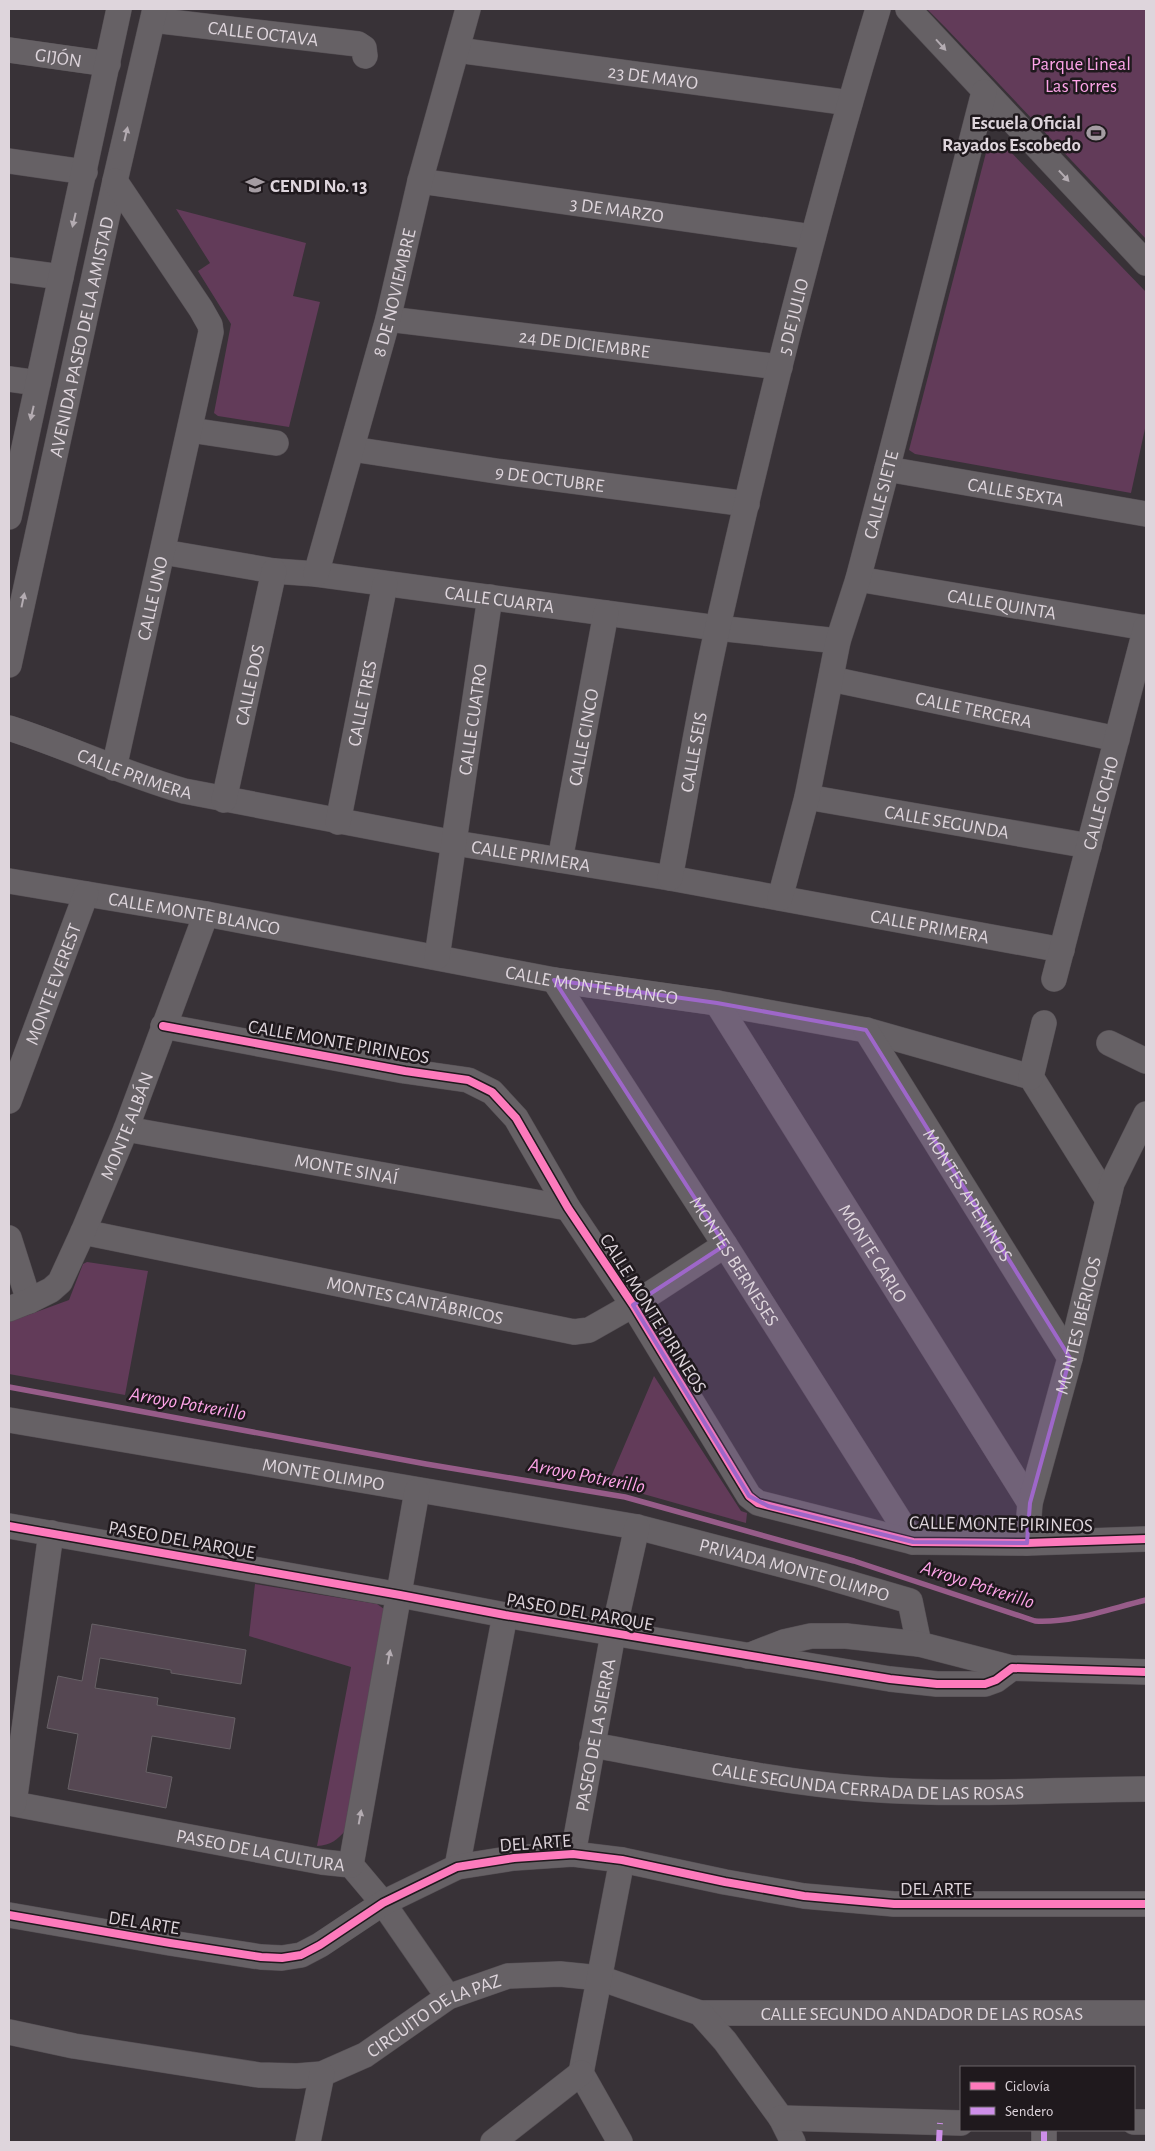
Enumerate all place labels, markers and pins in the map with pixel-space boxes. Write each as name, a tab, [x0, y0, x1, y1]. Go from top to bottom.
place label: Escuela Oficial Rayados Escobedo	[942, 114, 1081, 155]
sports icon: Escuela Oficial Rayados Escobedo	[1085, 122, 1107, 144]
school or university icon: CENDI No. 13	[244, 174, 266, 196]
place label: CENDI No. 13	[270, 177, 367, 196]

